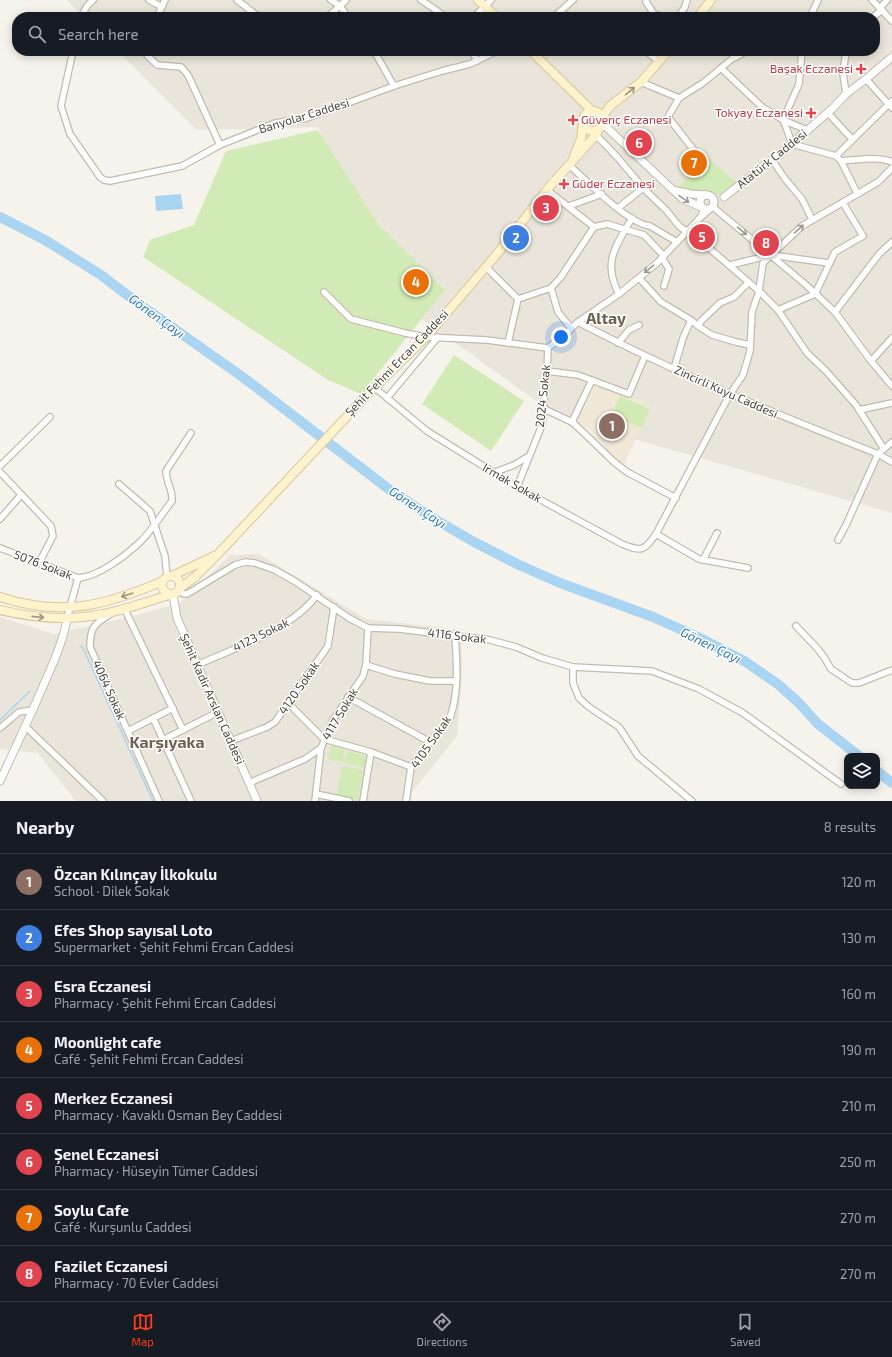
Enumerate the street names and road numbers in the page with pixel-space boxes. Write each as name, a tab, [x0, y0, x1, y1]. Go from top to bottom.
street label: Banyolar Caddesi	[257, 95, 351, 136]
street label: Atatürk Caddesi	[734, 126, 809, 191]
street label: Şehit Fehmi Ercan Caddesi	[342, 306, 452, 420]
street label: Zincirli Kuyu Caddesi	[672, 362, 780, 420]
street label: 2024 Sokak	[532, 364, 552, 428]
street label: Irmak Sokak	[480, 460, 545, 505]
street label: 5076 Sokak	[12, 546, 75, 582]
street label: 4123 Sokak	[230, 615, 291, 654]
street label: 4116 Sokak	[427, 624, 487, 646]
street label: Şehit Kadir Arslan Caddesi	[176, 631, 248, 767]
street label: 4064 Sokak	[91, 658, 129, 722]
street label: 4120 Sokak	[275, 658, 321, 716]
street label: 4117 Sokak	[318, 685, 360, 742]
street label: 4105 Sokak	[407, 712, 453, 770]

